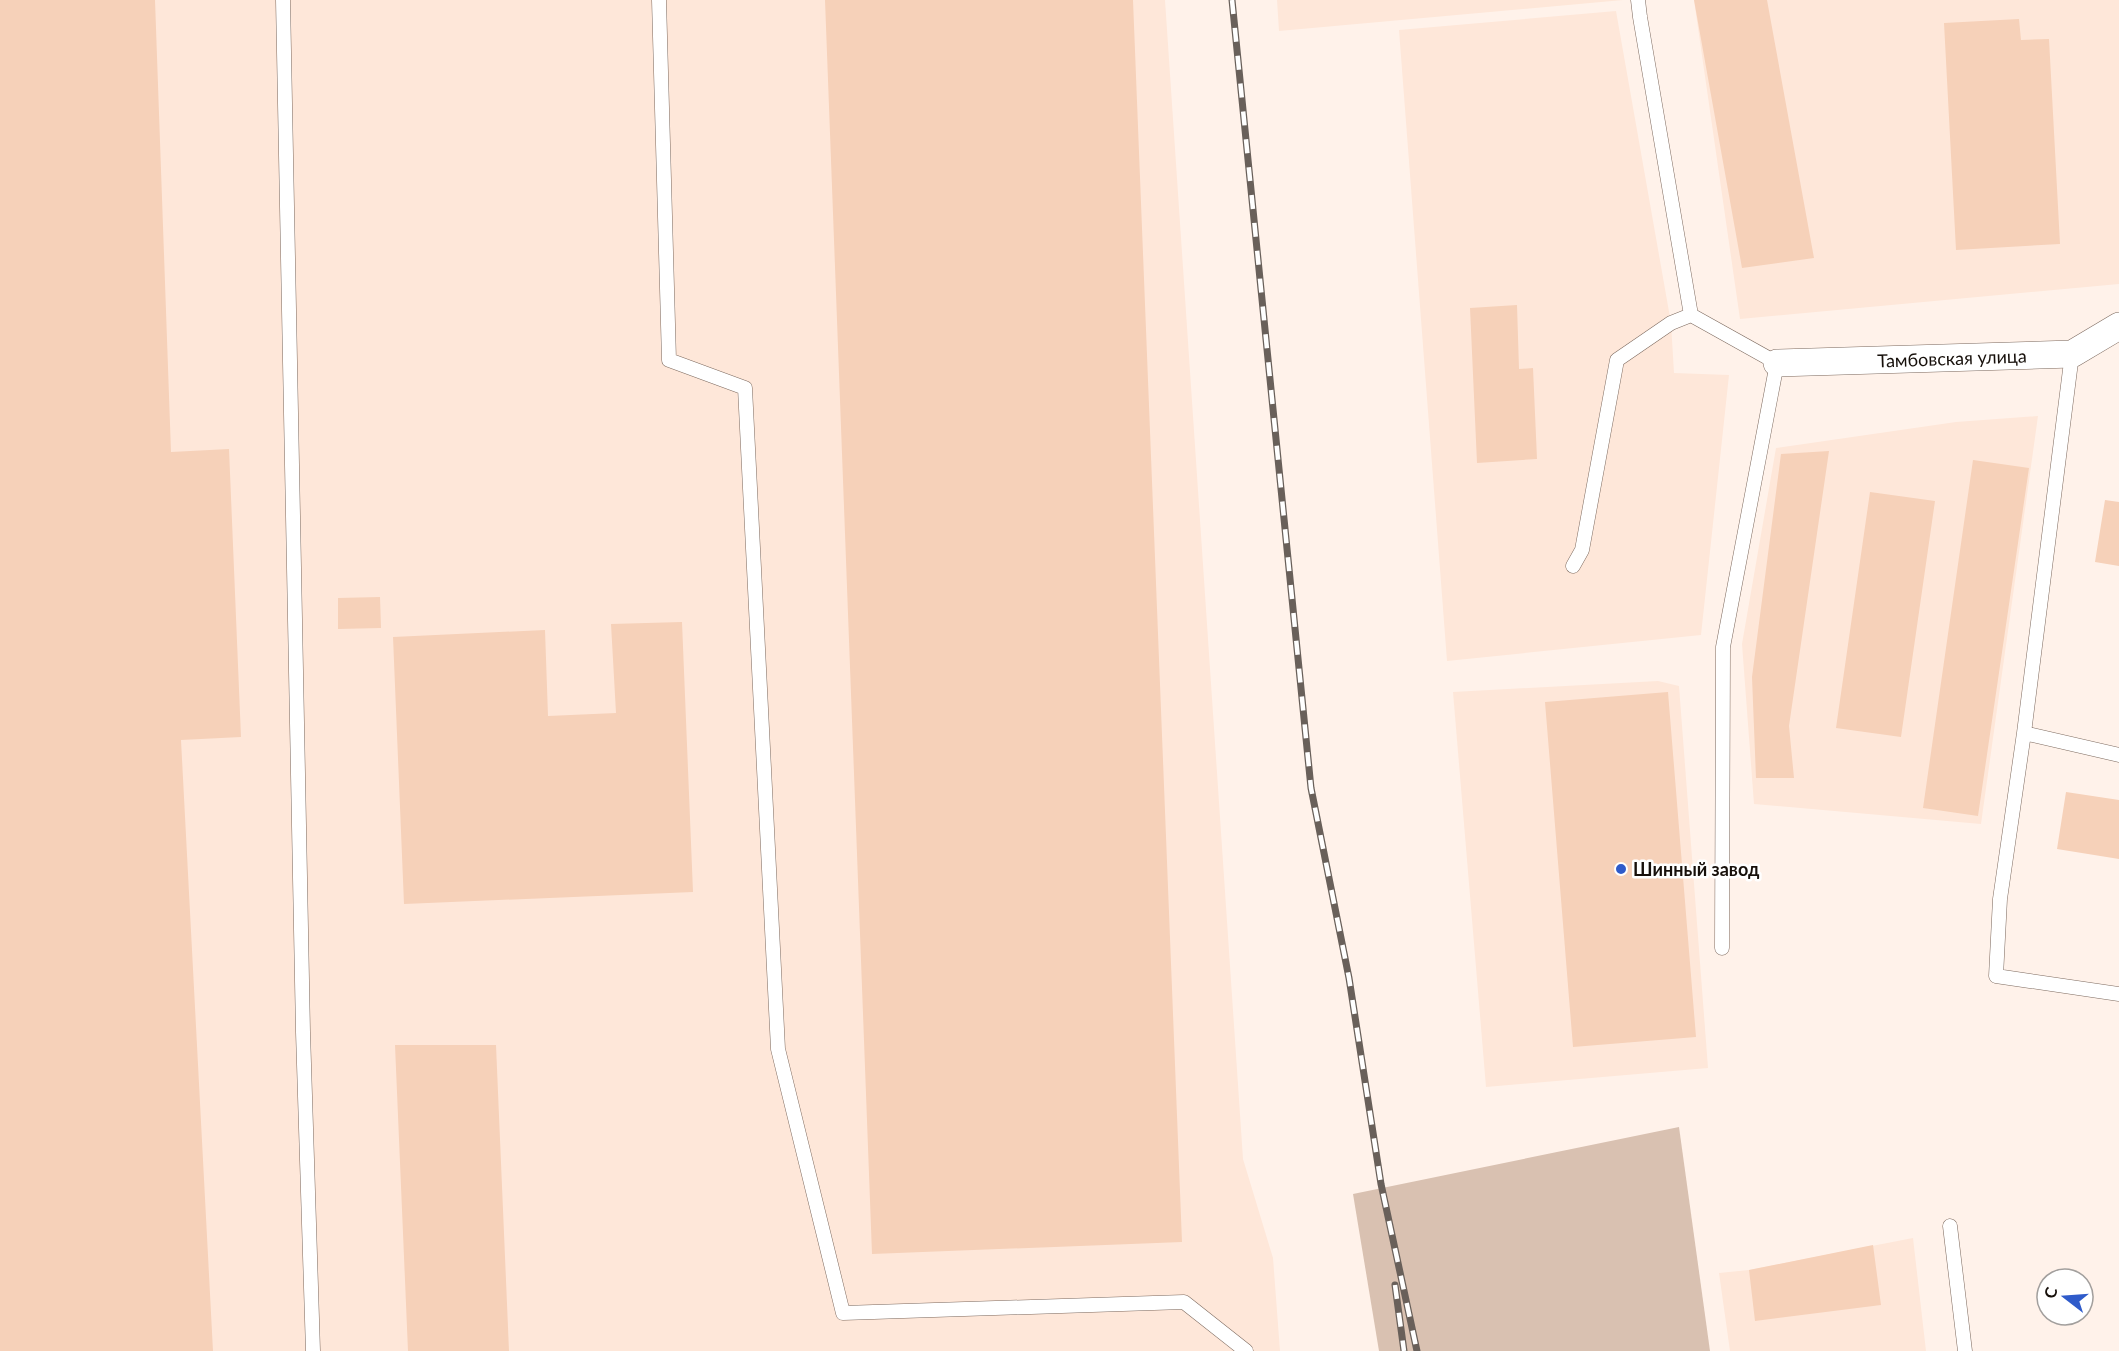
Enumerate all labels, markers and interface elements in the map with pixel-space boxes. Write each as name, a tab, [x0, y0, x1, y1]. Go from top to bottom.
street label: Тамбовская улица	[1877, 344, 2027, 372]
place label: Шинный завод	[1633, 858, 1760, 880]
marker: Шинный завод	[1614, 862, 1628, 876]
north arrow	[2035, 1267, 2095, 1327]
text: С	[2040, 1284, 2061, 1300]

